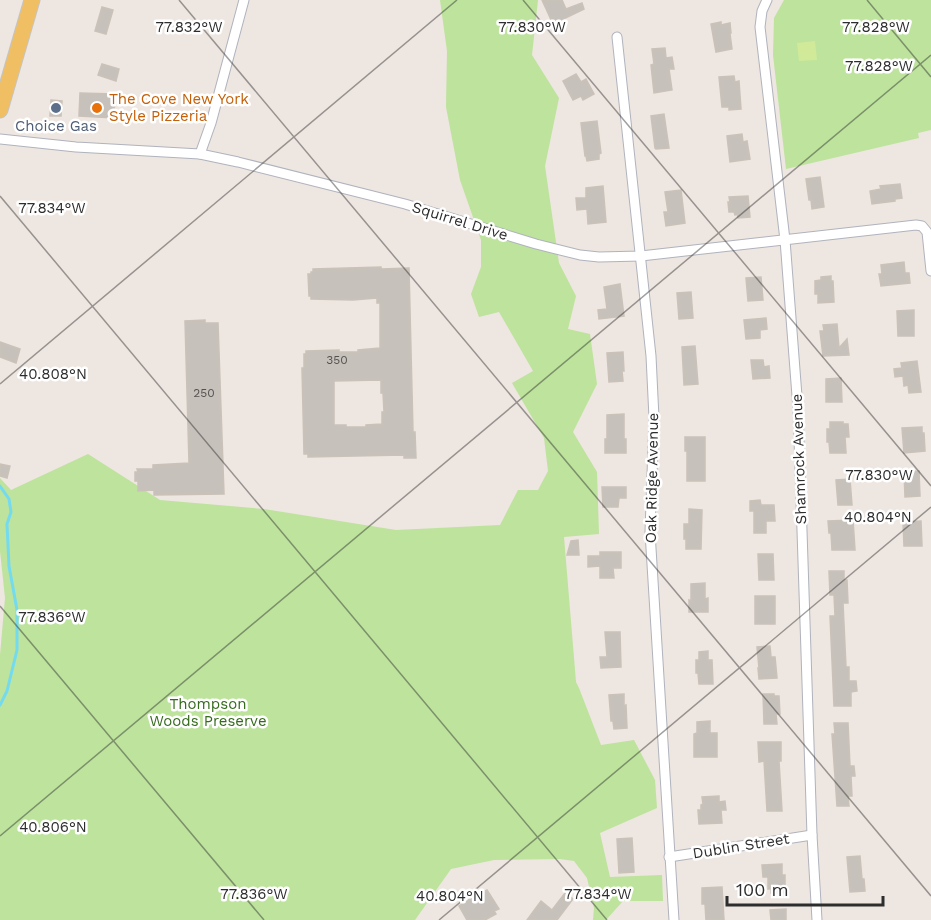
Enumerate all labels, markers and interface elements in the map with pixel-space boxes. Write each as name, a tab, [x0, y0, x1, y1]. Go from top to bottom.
text: 77.832°W	[155, 18, 223, 36]
text: 77.830°W	[498, 18, 566, 36]
text: 77.828°W	[842, 18, 910, 36]
text: 77.828°W	[845, 57, 913, 75]
place label: The Cove New York Style Pizzeria	[109, 90, 249, 125]
marker: Choice Gas	[49, 101, 63, 115]
marker: The Cove New York Style Pizzeria	[90, 101, 104, 115]
place label: Choice Gas	[15, 117, 97, 135]
street label: Squirrel Drive	[410, 198, 510, 244]
text: 77.834°W	[18, 199, 86, 217]
house number: 350	[326, 353, 348, 367]
text: 40.808°N	[19, 365, 87, 383]
house number: 250	[193, 386, 215, 400]
street label: Shamrock Avenue	[788, 393, 810, 525]
street label: Oak Ridge Avenue	[642, 413, 662, 543]
text: 77.830°W	[845, 466, 913, 484]
text: 40.804°N	[844, 508, 912, 526]
text: 77.836°W	[18, 608, 86, 626]
park label: Thompson Woods Preserve	[149, 695, 267, 730]
text: 40.806°N	[19, 818, 87, 836]
street label: Dublin Street	[691, 829, 791, 863]
scale bar	[727, 869, 883, 907]
text: 100 m	[736, 879, 789, 900]
text: 77.836°W	[220, 885, 288, 903]
text: 77.834°W	[564, 885, 632, 903]
text: 40.804°N	[416, 887, 484, 905]

